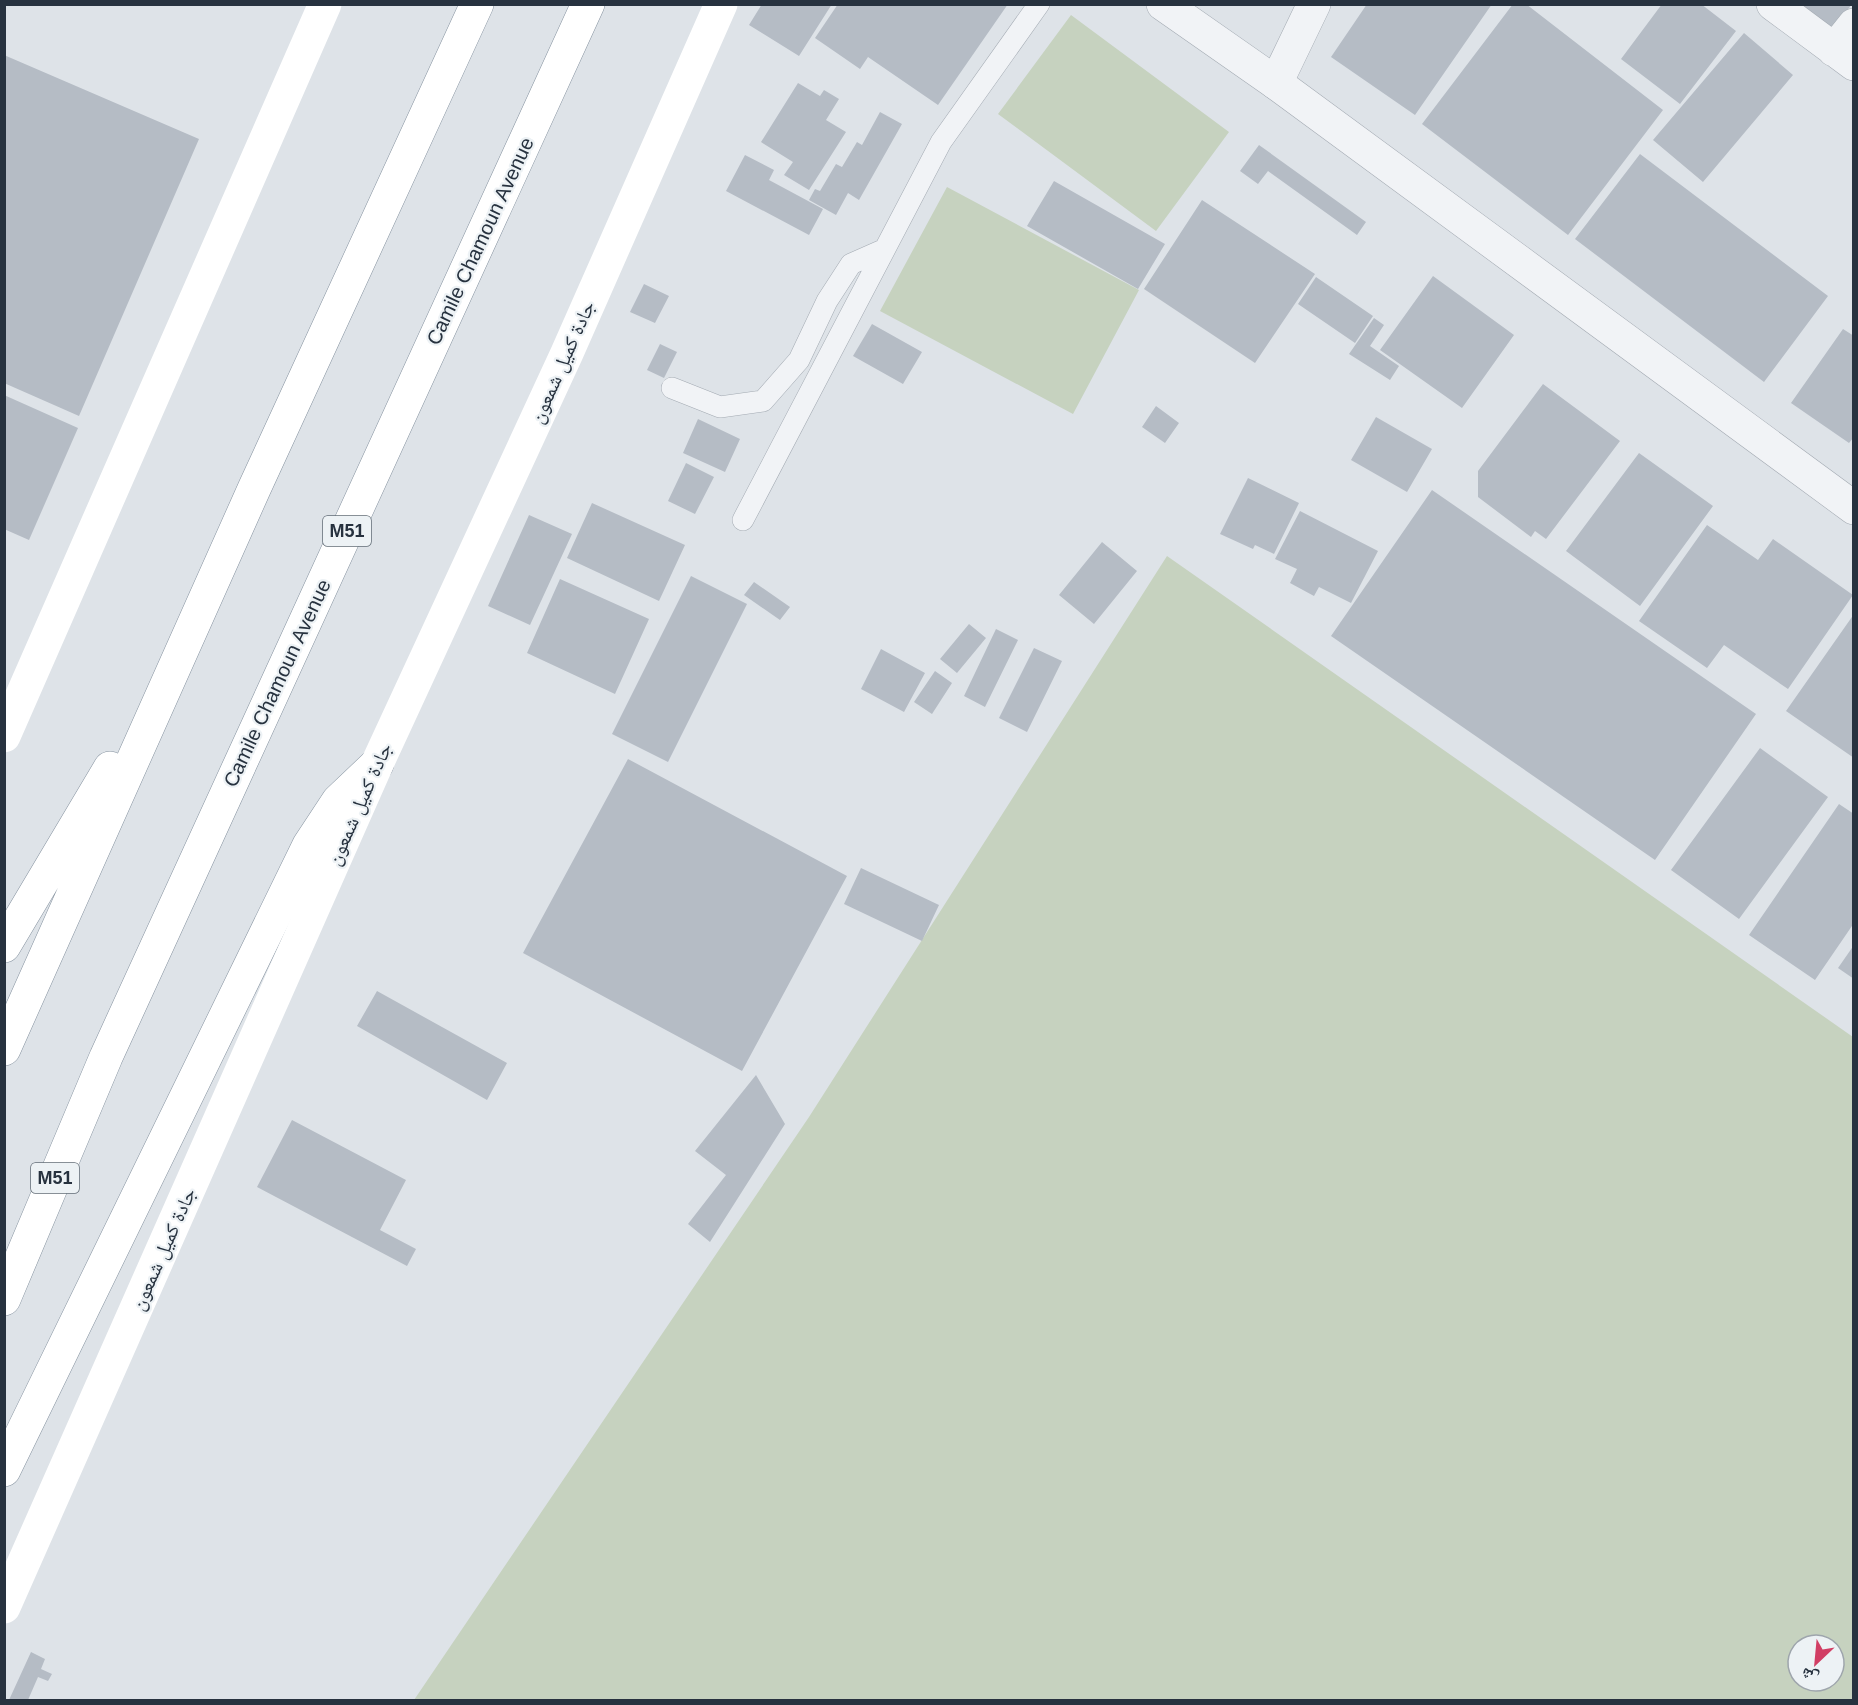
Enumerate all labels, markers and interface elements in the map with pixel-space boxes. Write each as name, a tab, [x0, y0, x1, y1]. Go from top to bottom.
street label: Camile Chamoun Avenue	[422, 134, 538, 348]
street label: جادة كميل شمعون	[525, 297, 600, 427]
road number: M51	[323, 516, 371, 546]
street label: Camile Chamoun Avenue	[219, 576, 335, 790]
street label: جادة كميل شمعون	[322, 739, 397, 869]
road number: M51	[31, 1163, 79, 1193]
street label: جادة كميل شمعون	[126, 1184, 201, 1314]
north arrow	[1786, 1633, 1846, 1693]
text: ش	[1798, 1664, 1821, 1687]

